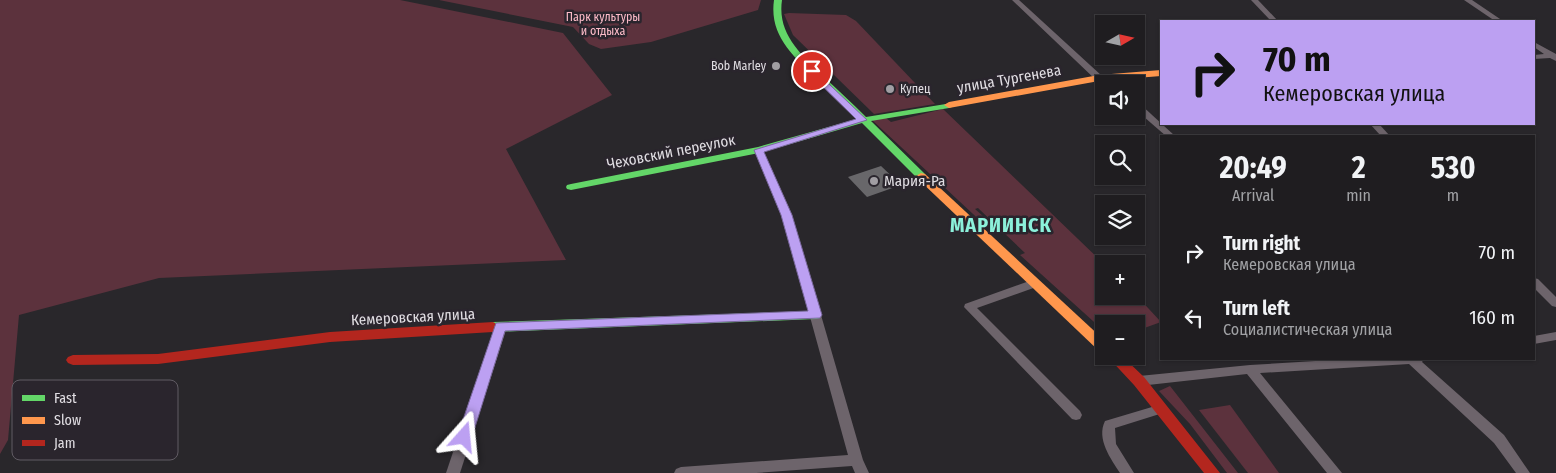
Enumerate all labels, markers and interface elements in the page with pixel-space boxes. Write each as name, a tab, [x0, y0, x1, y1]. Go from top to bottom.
park label: Парк культуры и отдыха	[566, 10, 640, 38]
north arrow	[1095, 15, 1145, 65]
map controls	[1095, 15, 1145, 365]
text: 70 m	[1263, 38, 1331, 80]
icon: right	[1180, 40, 1245, 105]
pin	[791, 50, 833, 92]
icon: arrive	[798, 57, 826, 85]
place label: Bob Marley	[711, 59, 767, 73]
marker: Bob Marley	[770, 60, 782, 72]
street label: улица Тургенева	[956, 61, 1062, 97]
button: sound	[1095, 75, 1145, 125]
text: Кемеровская улица	[1263, 80, 1445, 107]
place label: Купец	[900, 82, 931, 96]
marker: Купец	[884, 83, 896, 95]
street label: Чеховский переулок	[605, 131, 737, 173]
button: search	[1095, 135, 1145, 185]
text: 20:49	[1219, 150, 1287, 186]
text: 2	[1352, 150, 1366, 186]
text: 530	[1430, 150, 1476, 186]
place label: Мария-Ра	[884, 172, 945, 190]
marker: Мария-Ра	[868, 175, 880, 187]
text: Arrival	[1232, 186, 1274, 205]
text: min	[1346, 186, 1371, 205]
text: m	[1447, 186, 1459, 205]
button: layers	[1095, 195, 1145, 245]
district label: МАРИИНСК	[950, 213, 1052, 237]
text: Turn right	[1223, 232, 1300, 255]
icon: right	[1180, 239, 1208, 267]
text: 70 m	[1479, 241, 1515, 264]
button: +	[1095, 255, 1145, 305]
text: Кемеровская улица	[1223, 255, 1356, 274]
text: Turn left	[1223, 297, 1290, 320]
icon: left	[1180, 304, 1208, 332]
street label: Кемеровская улица	[351, 305, 475, 329]
text: 160 m	[1469, 306, 1515, 329]
button: −	[1095, 315, 1145, 365]
text: Социалистическая улица	[1223, 320, 1392, 339]
legend	[12, 380, 178, 460]
text: Fast	[54, 390, 77, 407]
position arrow	[437, 410, 489, 462]
text: Slow	[54, 412, 81, 429]
text: Jam	[54, 435, 75, 452]

